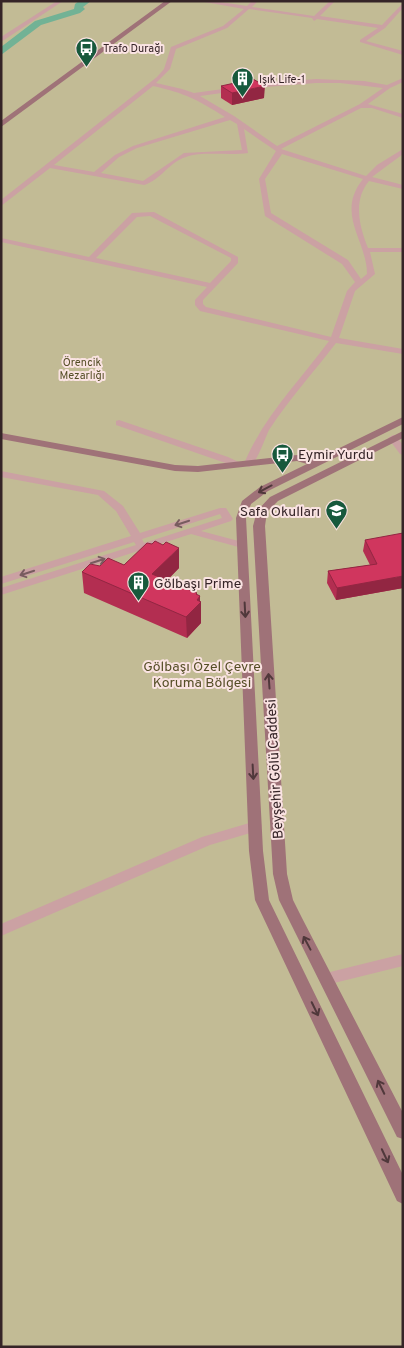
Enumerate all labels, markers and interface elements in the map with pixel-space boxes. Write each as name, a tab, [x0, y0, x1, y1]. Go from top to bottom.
bus stop icon: Trafo Durağı	[75, 36, 99, 67]
place label: Trafo Durağı	[103, 42, 163, 56]
building icon: Işık Life-1	[231, 67, 255, 98]
place label: Işık Life-1	[259, 73, 305, 87]
park label: Örencik Mezarlığı	[59, 355, 105, 383]
bus stop icon: Eymir Yurdu	[270, 442, 294, 473]
place label: Eymir Yurdu	[298, 447, 374, 464]
one-way arrow	[258, 484, 273, 494]
school or university icon: Safa Okulları	[324, 499, 348, 530]
place label: Safa Okulları	[240, 504, 320, 521]
one-way arrow	[174, 519, 190, 529]
one-way arrow	[89, 556, 105, 565]
one-way arrow	[20, 569, 35, 578]
building icon: Gölbaşı Prime	[126, 571, 150, 602]
place label: Gölbaşı Prime	[154, 576, 241, 593]
one-way arrow	[240, 601, 249, 617]
park label: Gölbaşı Özel Çevre Koruma Bölgesi	[143, 658, 261, 692]
one-way arrow	[264, 673, 274, 689]
street label: Beyşehir Gölü Caddesi	[263, 699, 288, 839]
one-way arrow	[249, 764, 258, 780]
one-way arrow	[302, 935, 312, 950]
one-way arrow	[311, 1001, 320, 1016]
one-way arrow	[376, 1080, 385, 1095]
one-way arrow	[380, 1148, 390, 1163]

